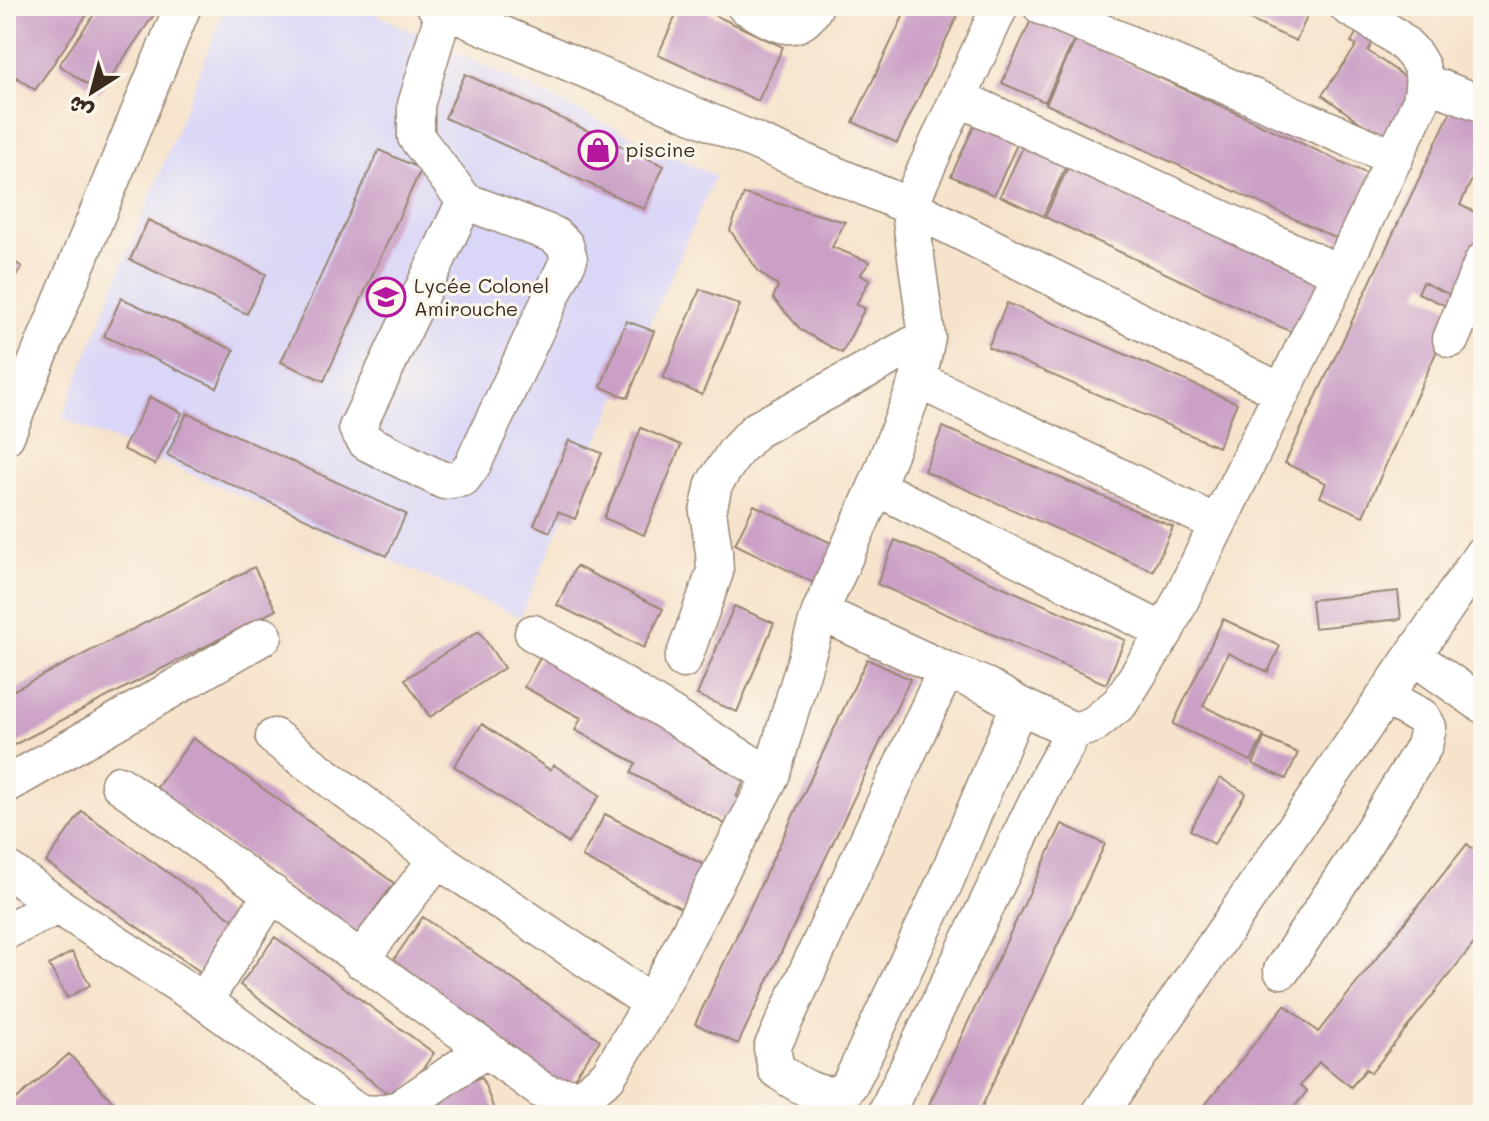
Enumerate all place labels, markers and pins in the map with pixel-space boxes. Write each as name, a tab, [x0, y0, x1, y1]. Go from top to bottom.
shop icon: piscine	[577, 129, 619, 171]
place label: piscine	[626, 136, 696, 162]
place label: Lycée Colonel Amirouche	[414, 272, 549, 321]
school or university icon: Lycée Colonel Amirouche	[365, 276, 407, 318]

